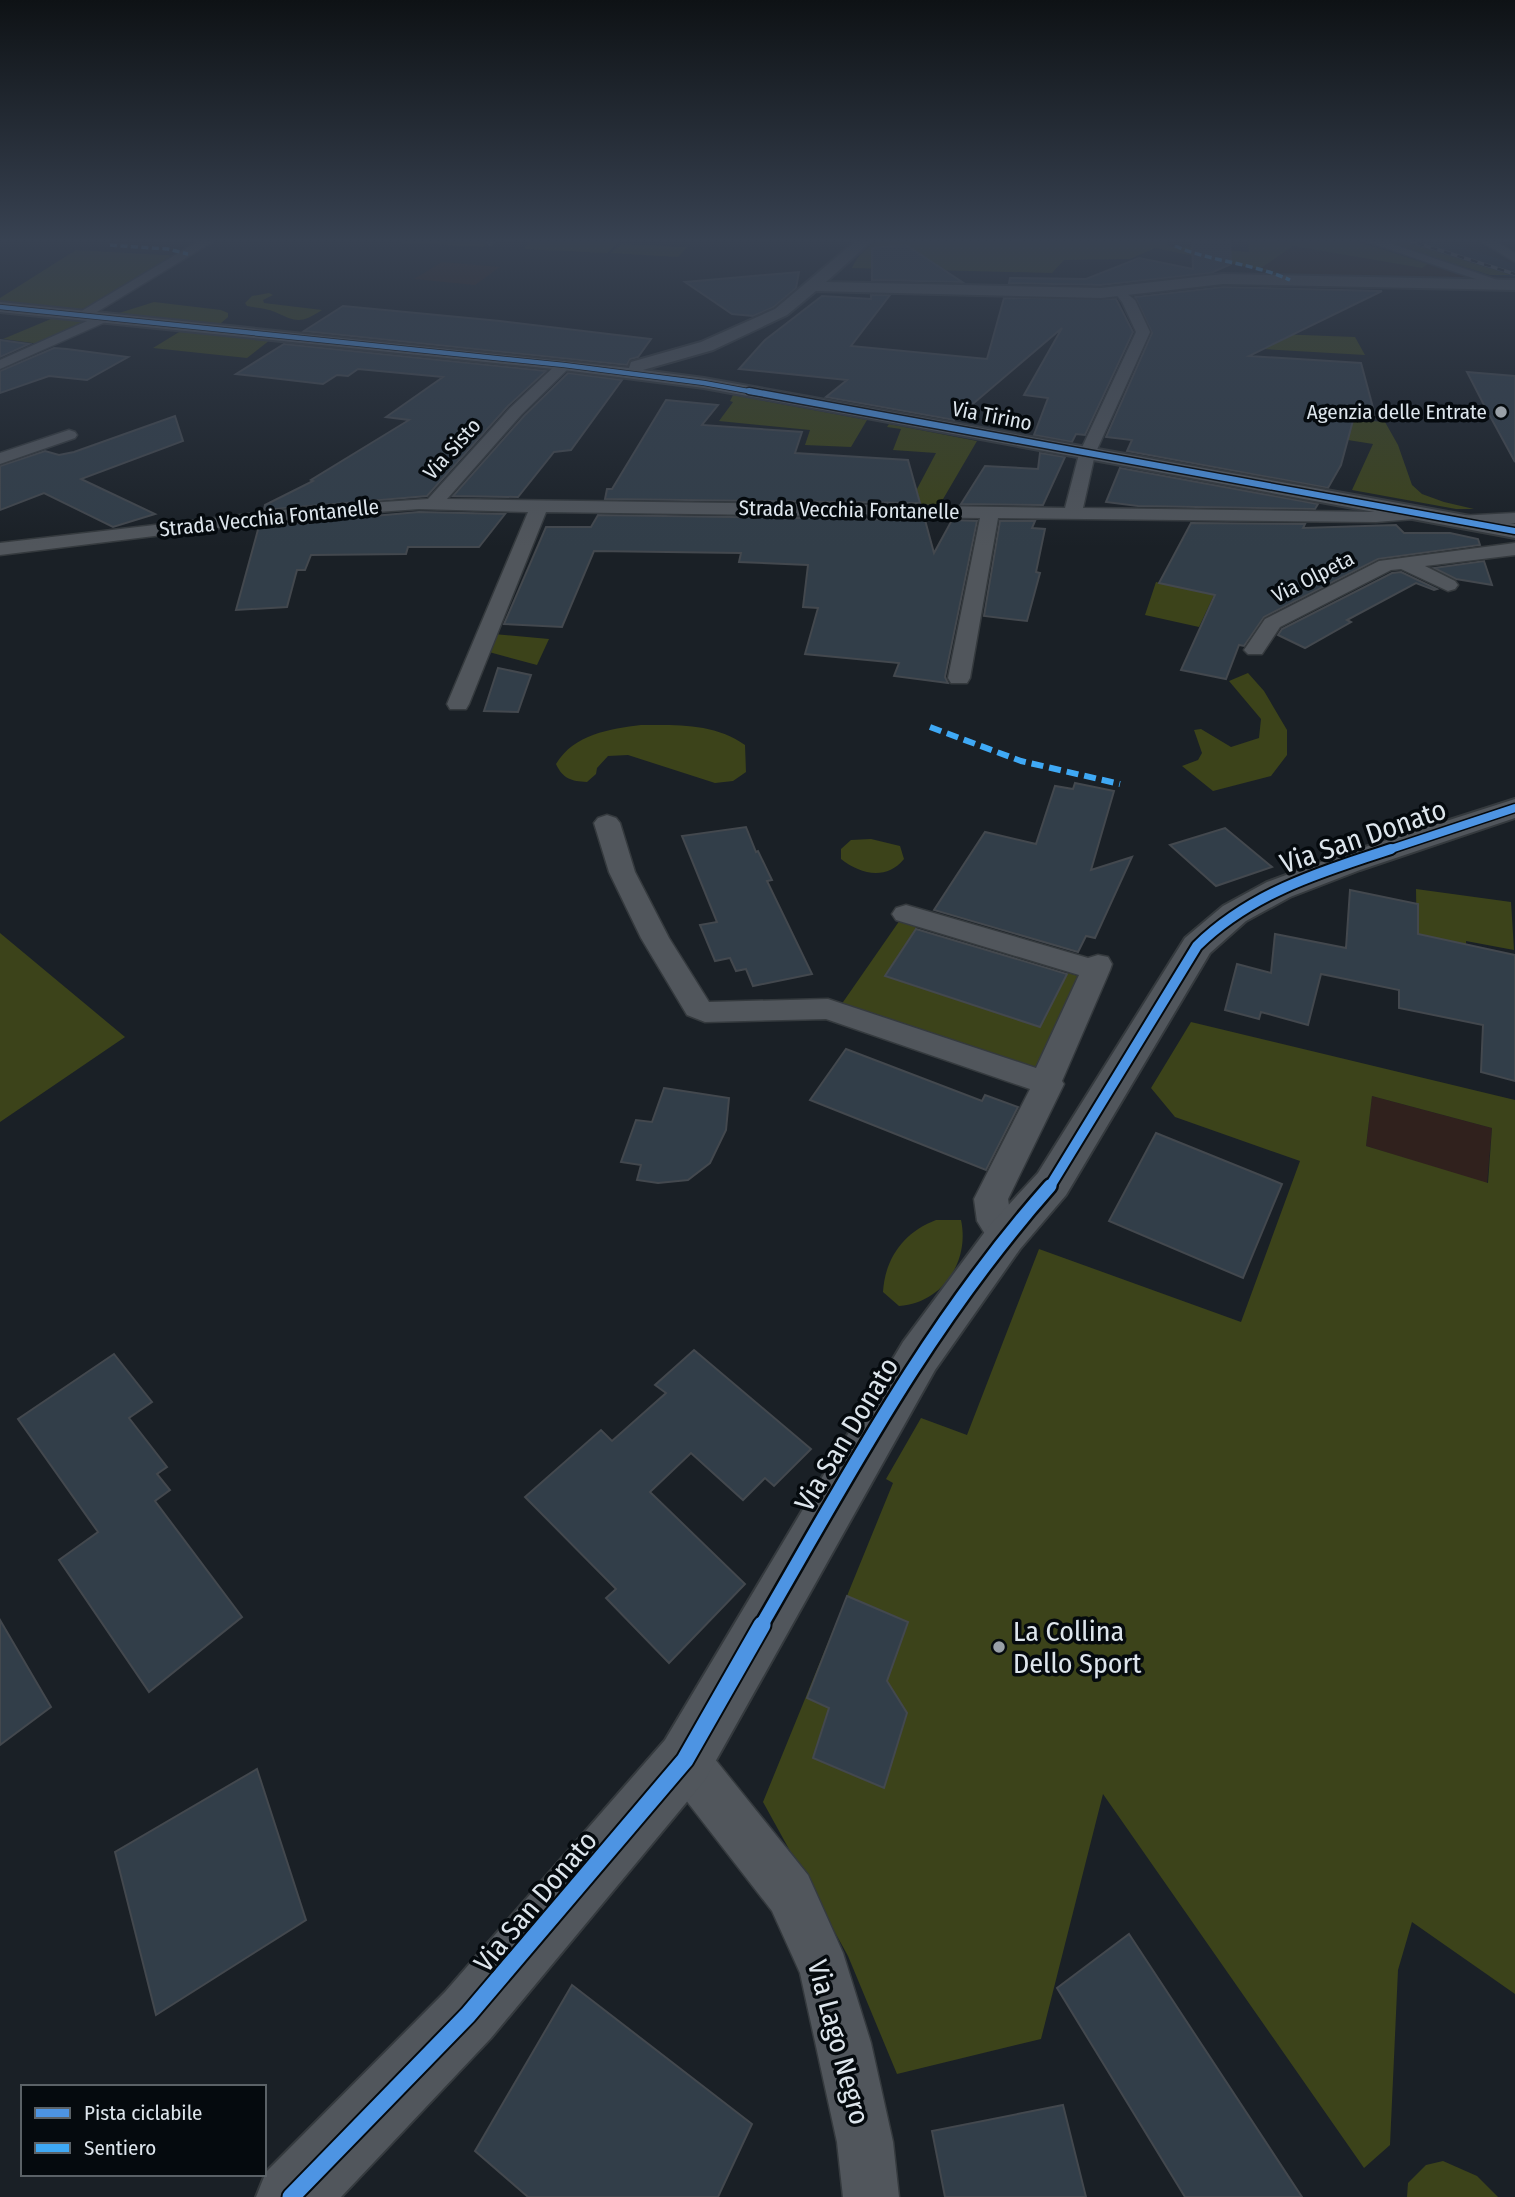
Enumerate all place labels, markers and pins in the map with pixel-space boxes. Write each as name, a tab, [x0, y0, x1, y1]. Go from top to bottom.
place label: Agenzia delle Entrate	[1307, 399, 1487, 425]
marker: Agenzia delle Entrate	[1493, 404, 1509, 420]
place label: La Collina Dello Sport	[1013, 1615, 1142, 1680]
marker: La Collina Dello Sport	[991, 1639, 1007, 1655]

